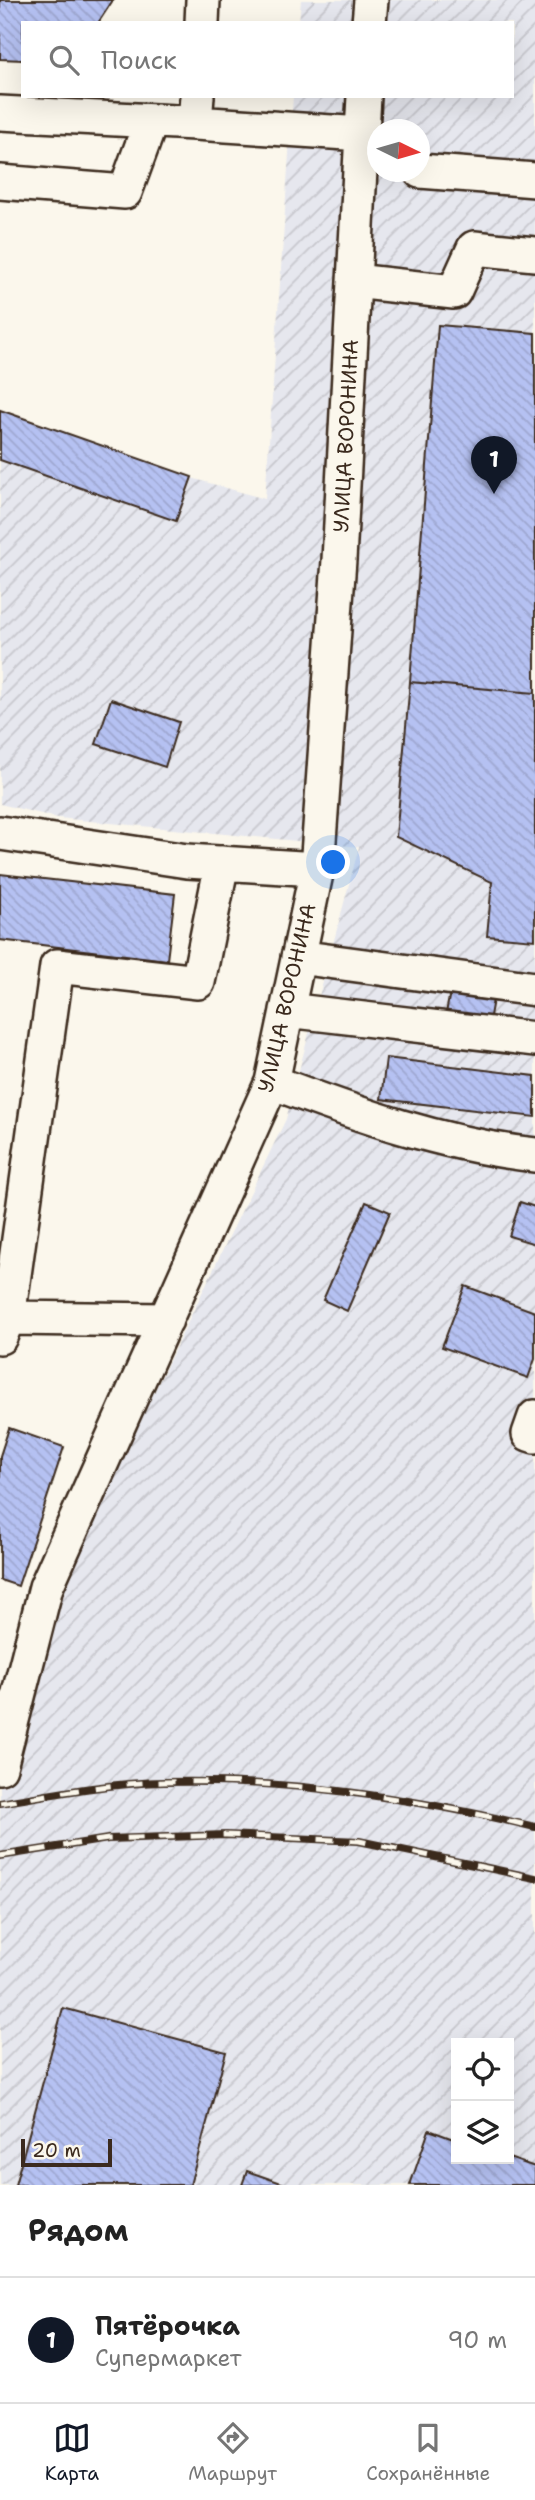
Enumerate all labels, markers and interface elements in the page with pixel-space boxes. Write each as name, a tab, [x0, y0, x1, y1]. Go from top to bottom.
search box	[21, 21, 514, 98]
icon: search	[45, 41, 83, 79]
text: Поиск	[101, 42, 177, 77]
north arrow	[367, 119, 430, 182]
street label: УЛИЦА ВОРОНИНА	[327, 339, 365, 533]
pin: 1	[471, 436, 517, 494]
your location	[316, 845, 350, 879]
street label: УЛИЦА ВОРОНИНА	[252, 901, 322, 1095]
map controls	[451, 2038, 514, 2164]
button: locate	[451, 2038, 514, 2101]
button: layers	[451, 2101, 514, 2164]
scale bar	[21, 2136, 112, 2168]
text: 20 m	[32, 2138, 81, 2163]
text: Рядом	[28, 2210, 128, 2251]
text: Пятёрочка	[95, 2308, 240, 2343]
text: 1	[46, 2325, 56, 2355]
text: 90 m	[447, 2325, 507, 2355]
text: Супермаркет	[95, 2343, 242, 2373]
tab: Карта	[45, 2419, 99, 2486]
tab: Маршрут	[188, 2419, 277, 2486]
tab: Сохранённые	[366, 2419, 490, 2486]

